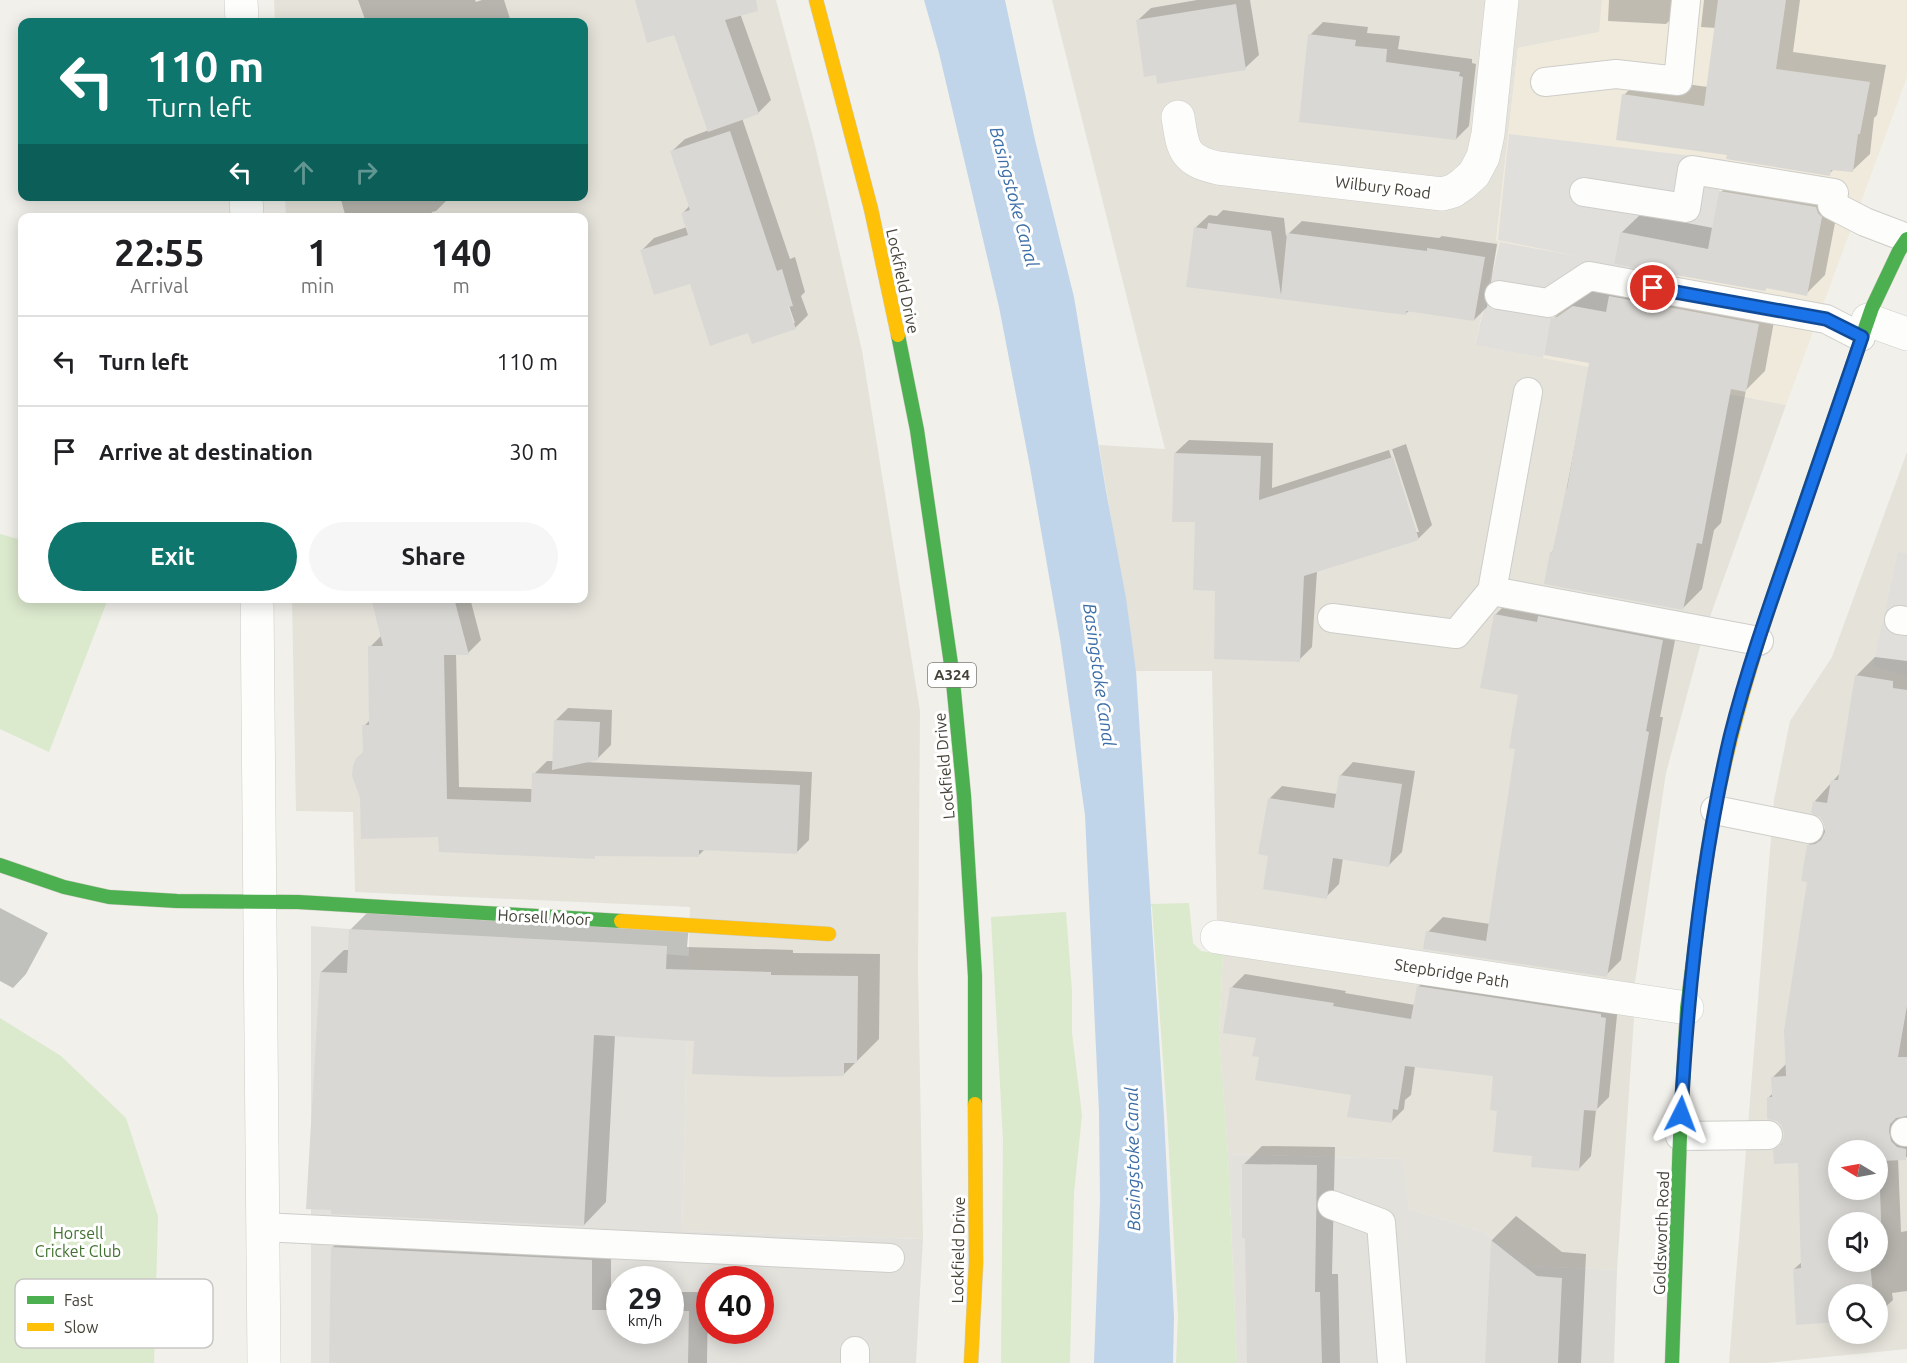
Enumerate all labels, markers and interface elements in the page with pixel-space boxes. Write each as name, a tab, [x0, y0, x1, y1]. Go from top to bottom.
icon: left	[48, 42, 126, 120]
text: 110 m	[147, 43, 264, 90]
text: Turn left	[147, 92, 251, 122]
water label: Basingstoke Canal	[987, 124, 1043, 269]
icon: left	[224, 156, 257, 189]
icon: ahead	[287, 156, 320, 189]
icon: right	[350, 156, 383, 189]
street label: Wilbury Road	[1334, 172, 1432, 202]
street label: Lockfield Drive	[883, 227, 923, 335]
text: 22:55	[114, 232, 204, 273]
text: 1	[307, 232, 328, 273]
text: 140	[431, 232, 492, 273]
pin	[1627, 262, 1678, 313]
icon: arrive	[1636, 271, 1669, 304]
text: Arrival	[130, 274, 189, 297]
text: min	[301, 274, 334, 297]
text: m	[453, 274, 470, 297]
icon: left	[48, 345, 81, 378]
text: Turn left	[99, 349, 189, 374]
text: 110 m	[497, 349, 558, 374]
icon: arrive	[48, 435, 81, 468]
text: Arrive at destination	[99, 439, 313, 464]
text: 30 m	[509, 439, 558, 464]
button: Exit	[48, 522, 297, 591]
button: Share	[309, 522, 558, 591]
water label: Basingstoke Canal	[1080, 602, 1120, 748]
road number: A324	[928, 663, 976, 687]
street label: Lockfield Drive	[930, 712, 958, 820]
street label: Horsell Moor	[497, 906, 591, 928]
street label: Stepbridge Path	[1393, 955, 1511, 991]
position arrow	[1649, 1082, 1713, 1146]
water label: Basingstoke Canal	[1121, 1087, 1143, 1231]
north arrow	[1828, 1140, 1888, 1200]
map controls	[1828, 1140, 1888, 1344]
street label: Goldsworth Road	[1650, 1171, 1672, 1295]
street label: Lockfield Drive	[948, 1196, 968, 1304]
button: sound	[1828, 1212, 1888, 1272]
park label: Horsell Cricket Club	[35, 1224, 121, 1260]
speed limit sign: 40	[696, 1266, 774, 1344]
legend	[15, 1279, 213, 1348]
text: 29	[628, 1281, 662, 1315]
button: search	[1828, 1284, 1888, 1344]
text: Fast	[64, 1291, 94, 1309]
text: km/h	[628, 1312, 662, 1329]
text: Slow	[64, 1318, 99, 1336]

